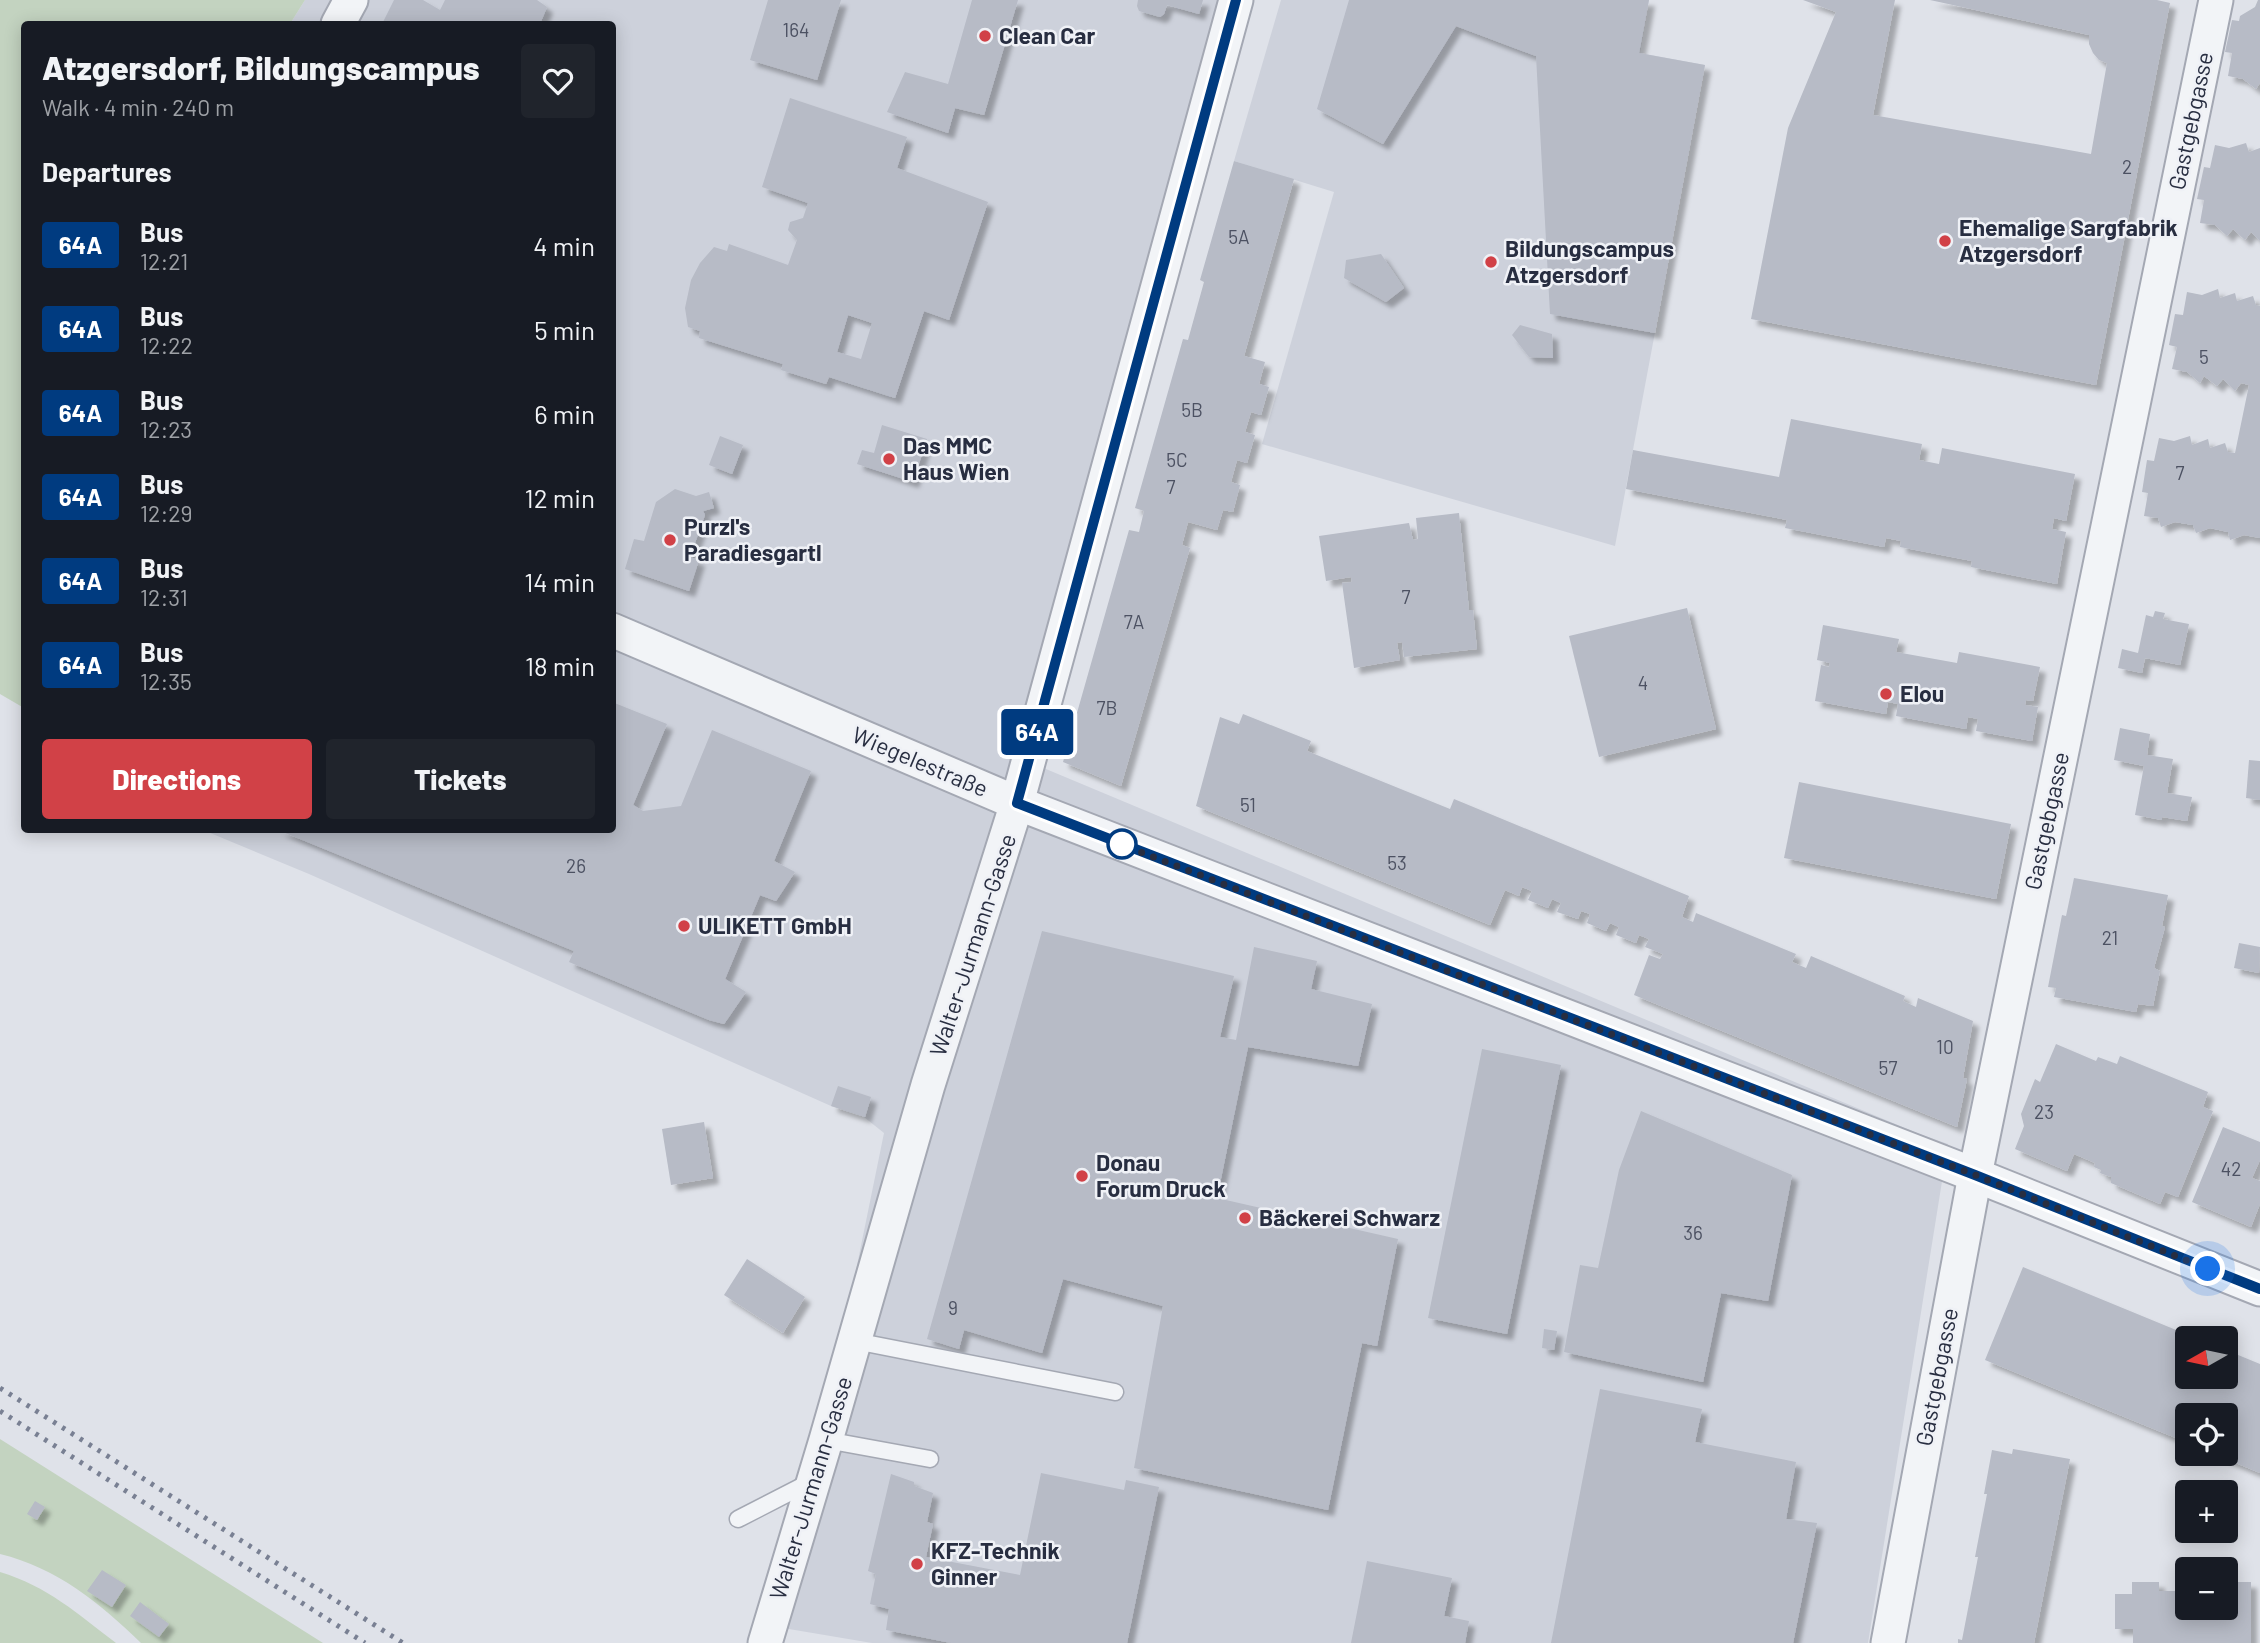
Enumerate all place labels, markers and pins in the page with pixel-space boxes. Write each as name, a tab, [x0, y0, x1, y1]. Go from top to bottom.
place label: Clean Car	[999, 21, 1095, 49]
marker: Clean Car	[977, 28, 993, 44]
place label: Ehemalige Sargfabrik Atzgersdorf	[1959, 213, 2178, 267]
marker: Ehemalige Sargfabrik Atzgersdorf	[1937, 233, 1953, 249]
place label: Bildungscampus Atzgersdorf	[1505, 234, 1674, 288]
marker: Bildungscampus Atzgersdorf	[1483, 254, 1499, 270]
place label: Das MMC Haus Wien	[903, 431, 1009, 485]
marker: Das MMC Haus Wien	[881, 451, 897, 467]
place label: Purzl's Paradiesgartl	[684, 512, 822, 566]
marker: Purzl's Paradiesgartl	[662, 532, 678, 548]
place label: Elou	[1900, 679, 1944, 707]
marker: Elou	[1878, 686, 1894, 702]
unlabelled marker	[1107, 829, 1137, 859]
place label: ULIKETT GmbH	[698, 911, 852, 939]
marker: ULIKETT GmbH	[676, 918, 692, 934]
place label: Donau Forum Druck	[1096, 1148, 1226, 1202]
marker: Donau Forum Druck	[1074, 1168, 1090, 1184]
place label: Bäckerei Schwarz	[1259, 1203, 1440, 1231]
marker: Bäckerei Schwarz	[1237, 1210, 1253, 1226]
place label: KFZ-Technik Ginner	[931, 1536, 1060, 1590]
marker: KFZ-Technik Ginner	[909, 1556, 925, 1572]

